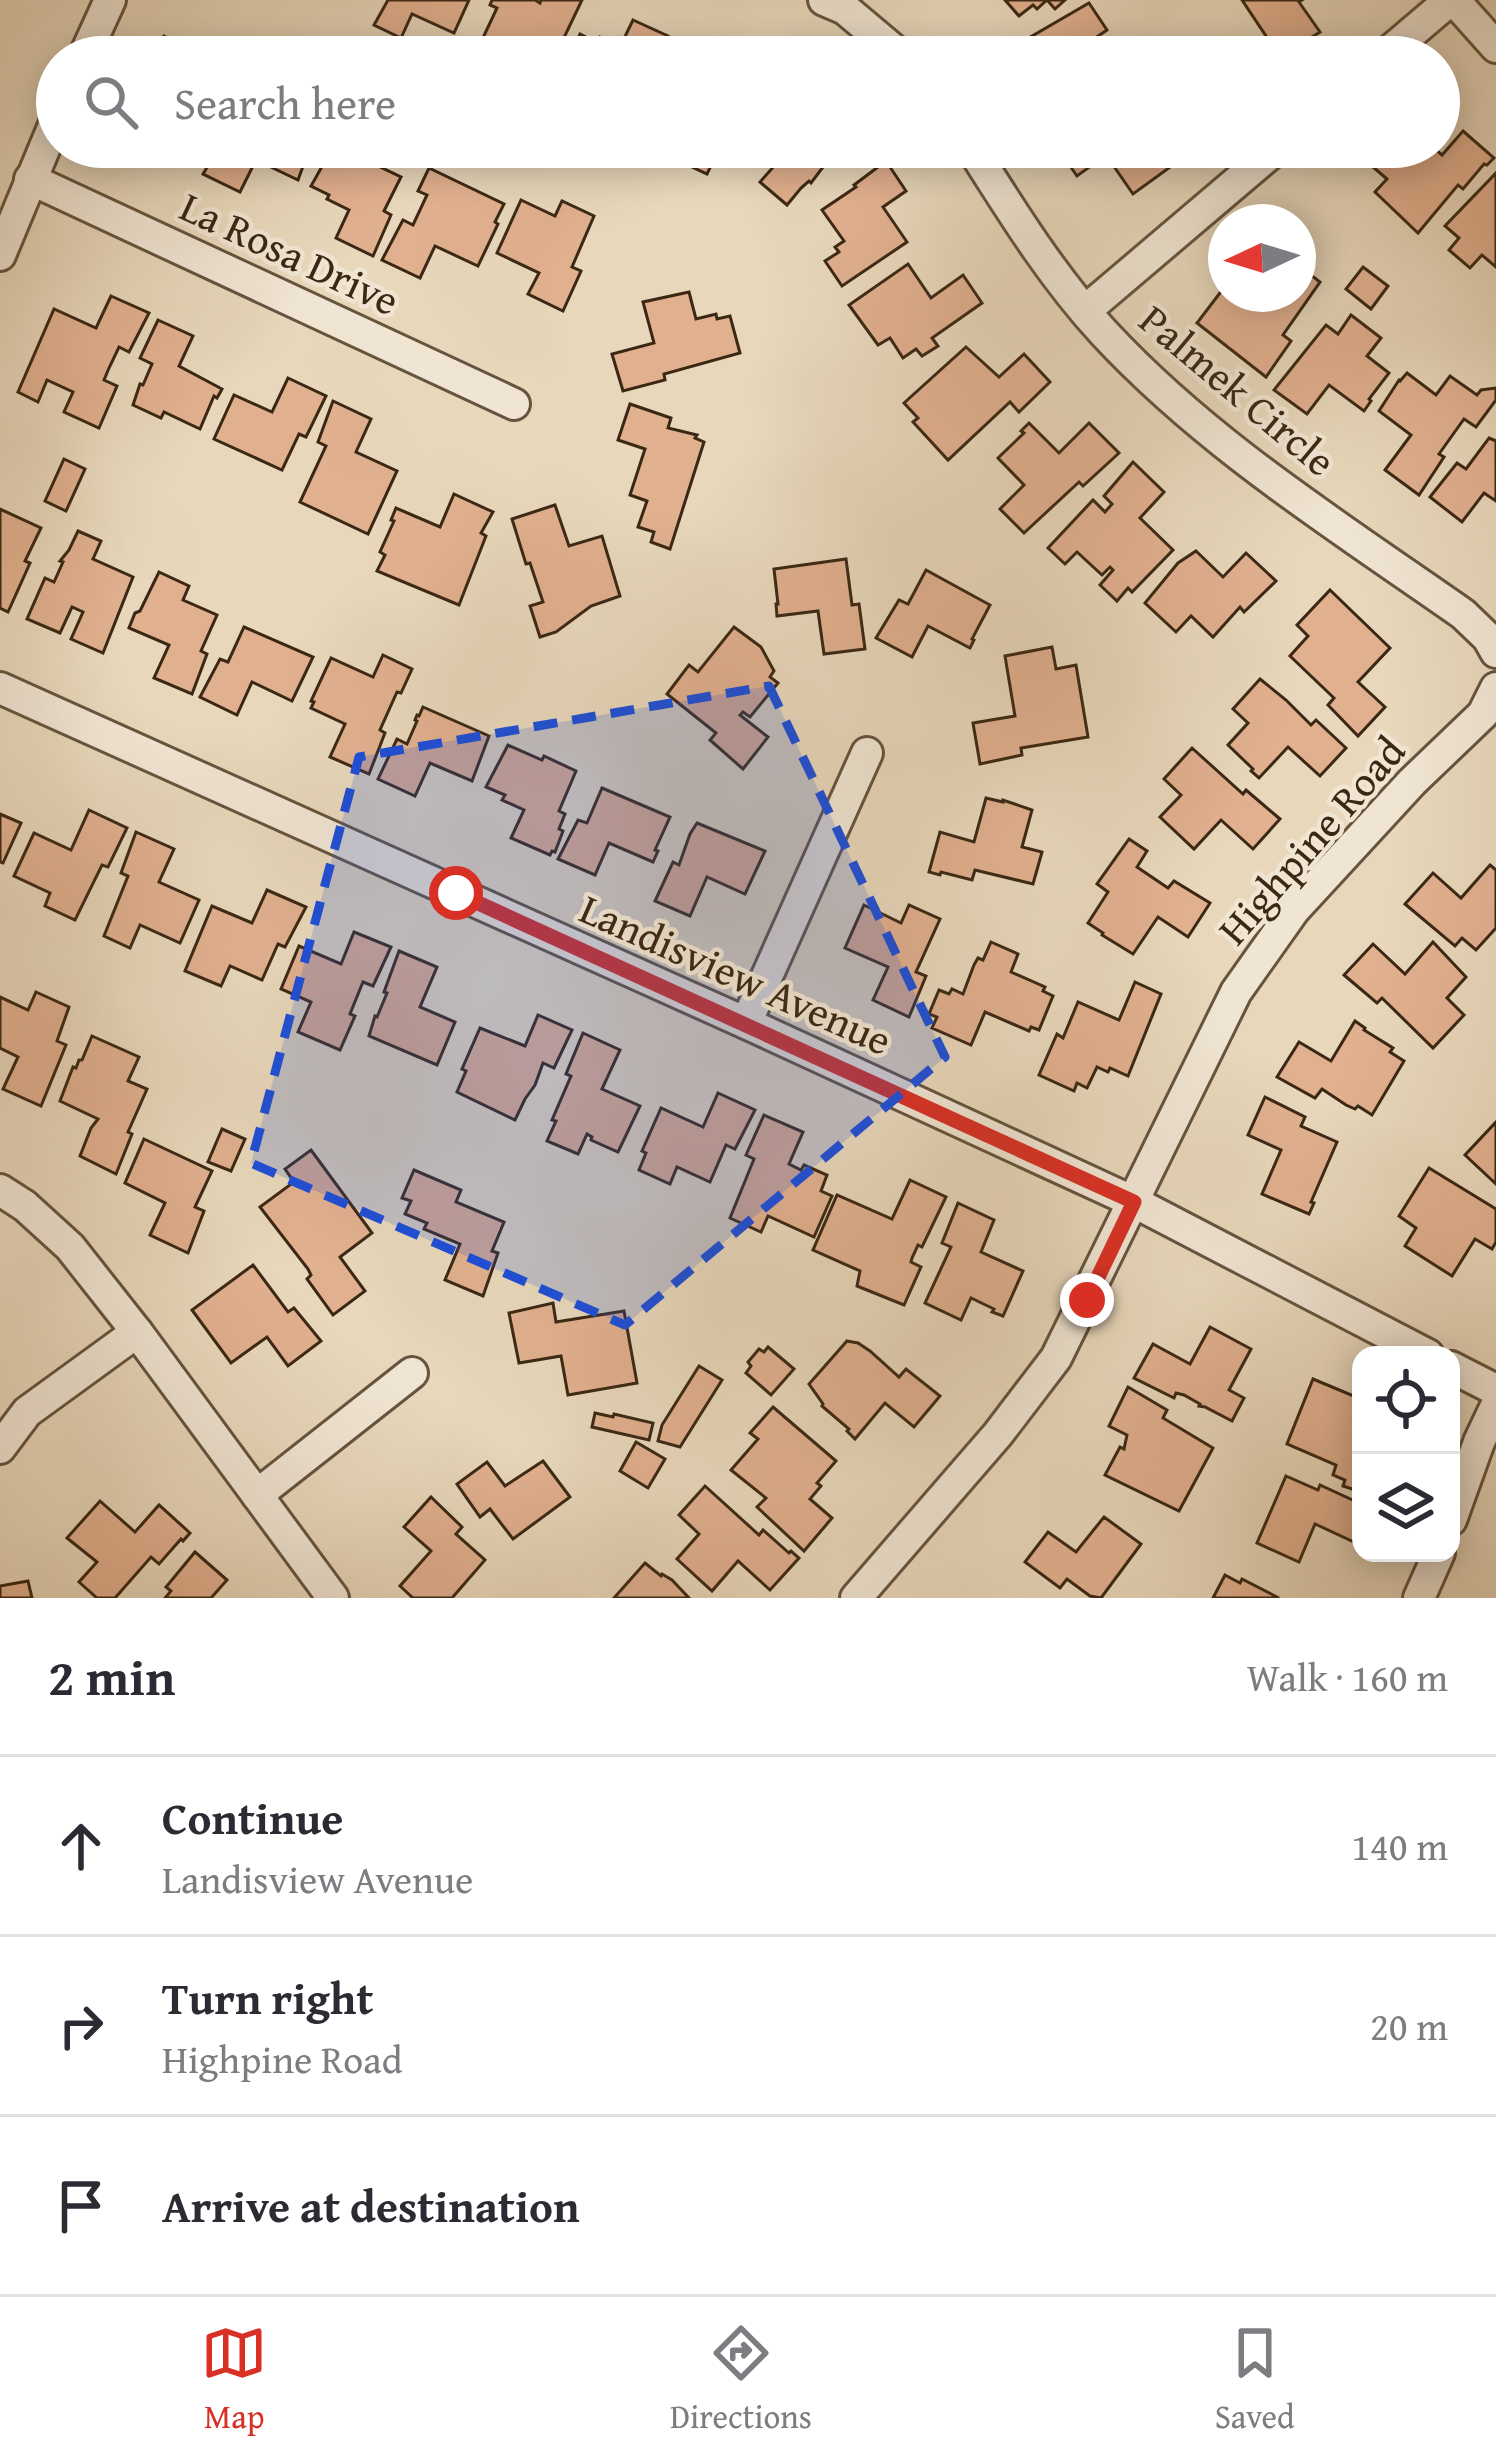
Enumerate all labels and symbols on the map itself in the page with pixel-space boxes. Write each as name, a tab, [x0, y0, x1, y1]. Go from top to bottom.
street label: La Rosa Drive	[171, 175, 410, 330]
north arrow	[1208, 204, 1316, 312]
street label: Palmek Circle	[1127, 289, 1350, 490]
street label: Highpine Road	[1203, 721, 1419, 957]
route start	[429, 866, 483, 920]
street label: Landisview Avenue	[571, 877, 902, 1070]
route end	[1060, 1273, 1114, 1327]

